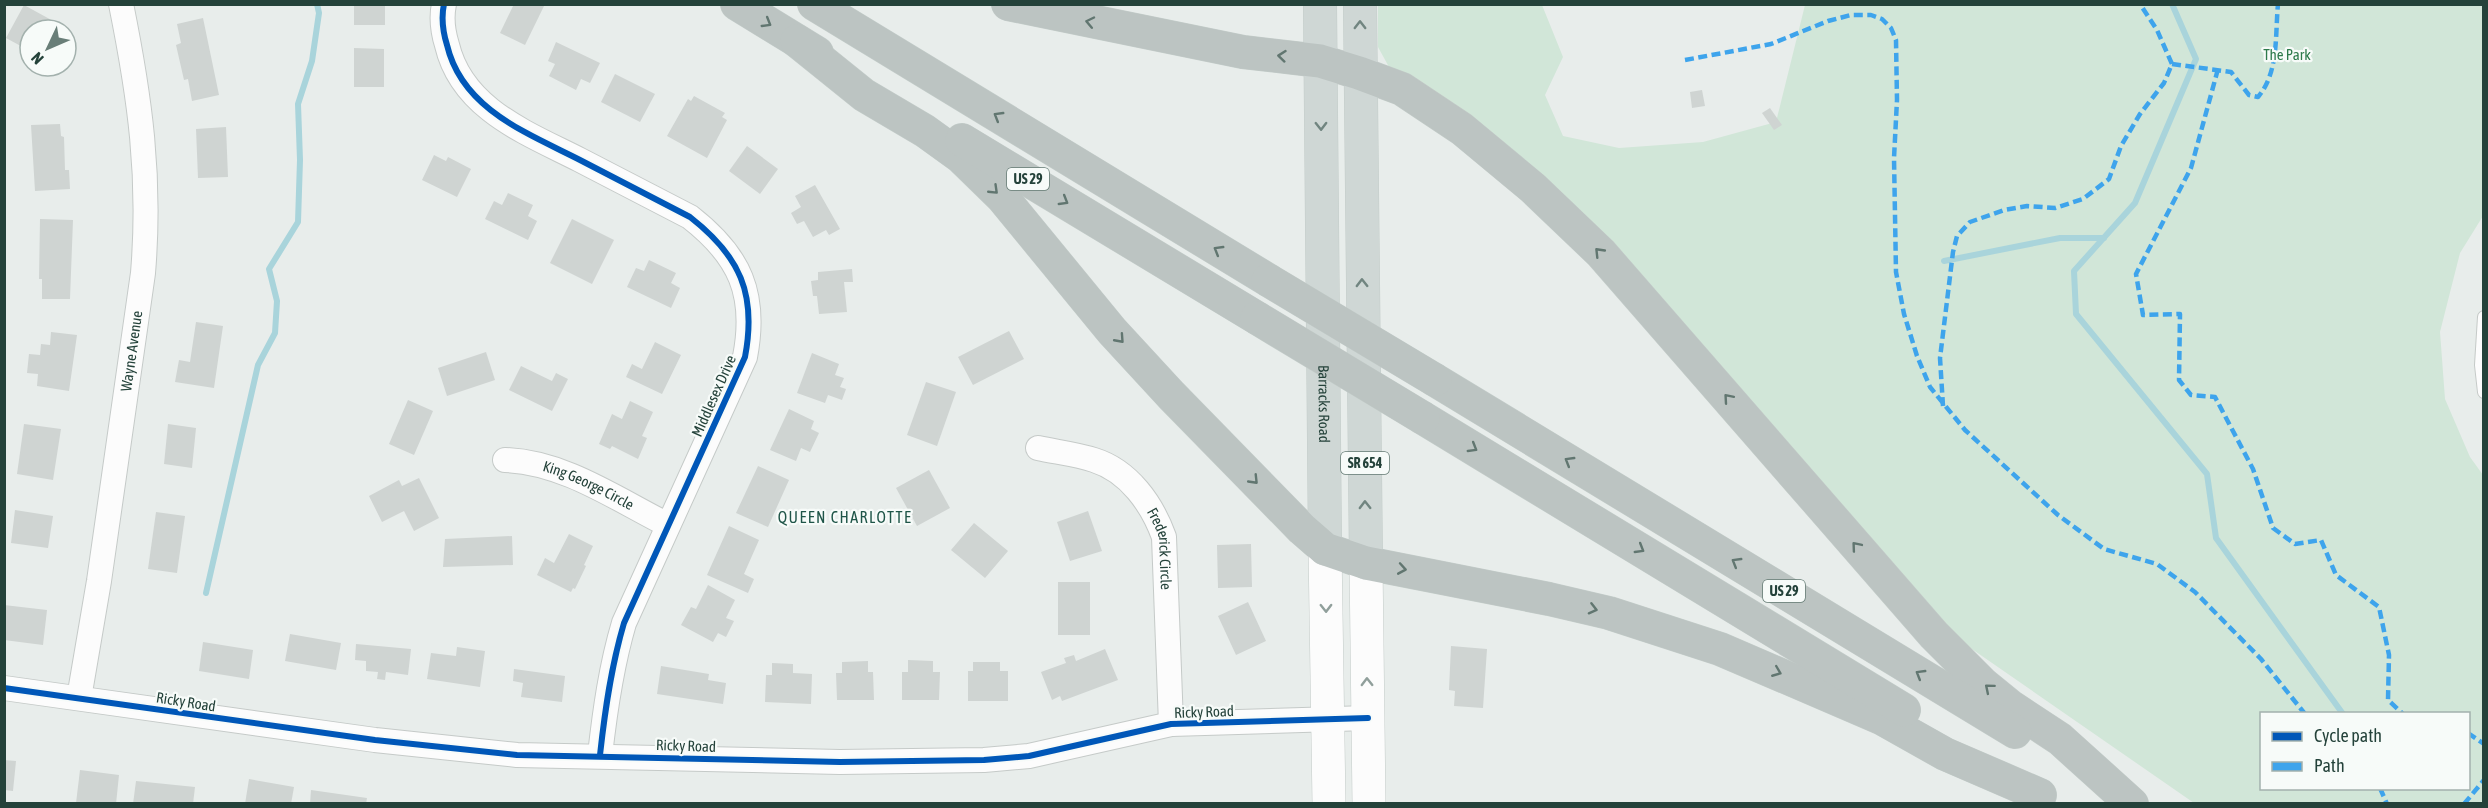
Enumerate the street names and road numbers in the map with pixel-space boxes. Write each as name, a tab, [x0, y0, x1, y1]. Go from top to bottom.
road number: US 29	[1007, 168, 1049, 190]
street label: Wayne Avenue	[117, 309, 146, 392]
street label: Middlesex Drive	[688, 352, 739, 439]
street label: Barracks Road	[1315, 365, 1333, 443]
road number: SR 654	[1341, 452, 1389, 474]
street label: King George Circle	[541, 457, 637, 513]
street label: Frederick Circle	[1144, 505, 1175, 590]
road number: US 29	[1763, 580, 1805, 602]
street label: Ricky Road	[155, 688, 217, 715]
street label: Ricky Road	[1174, 702, 1234, 721]
street label: Ricky Road	[656, 736, 716, 755]

